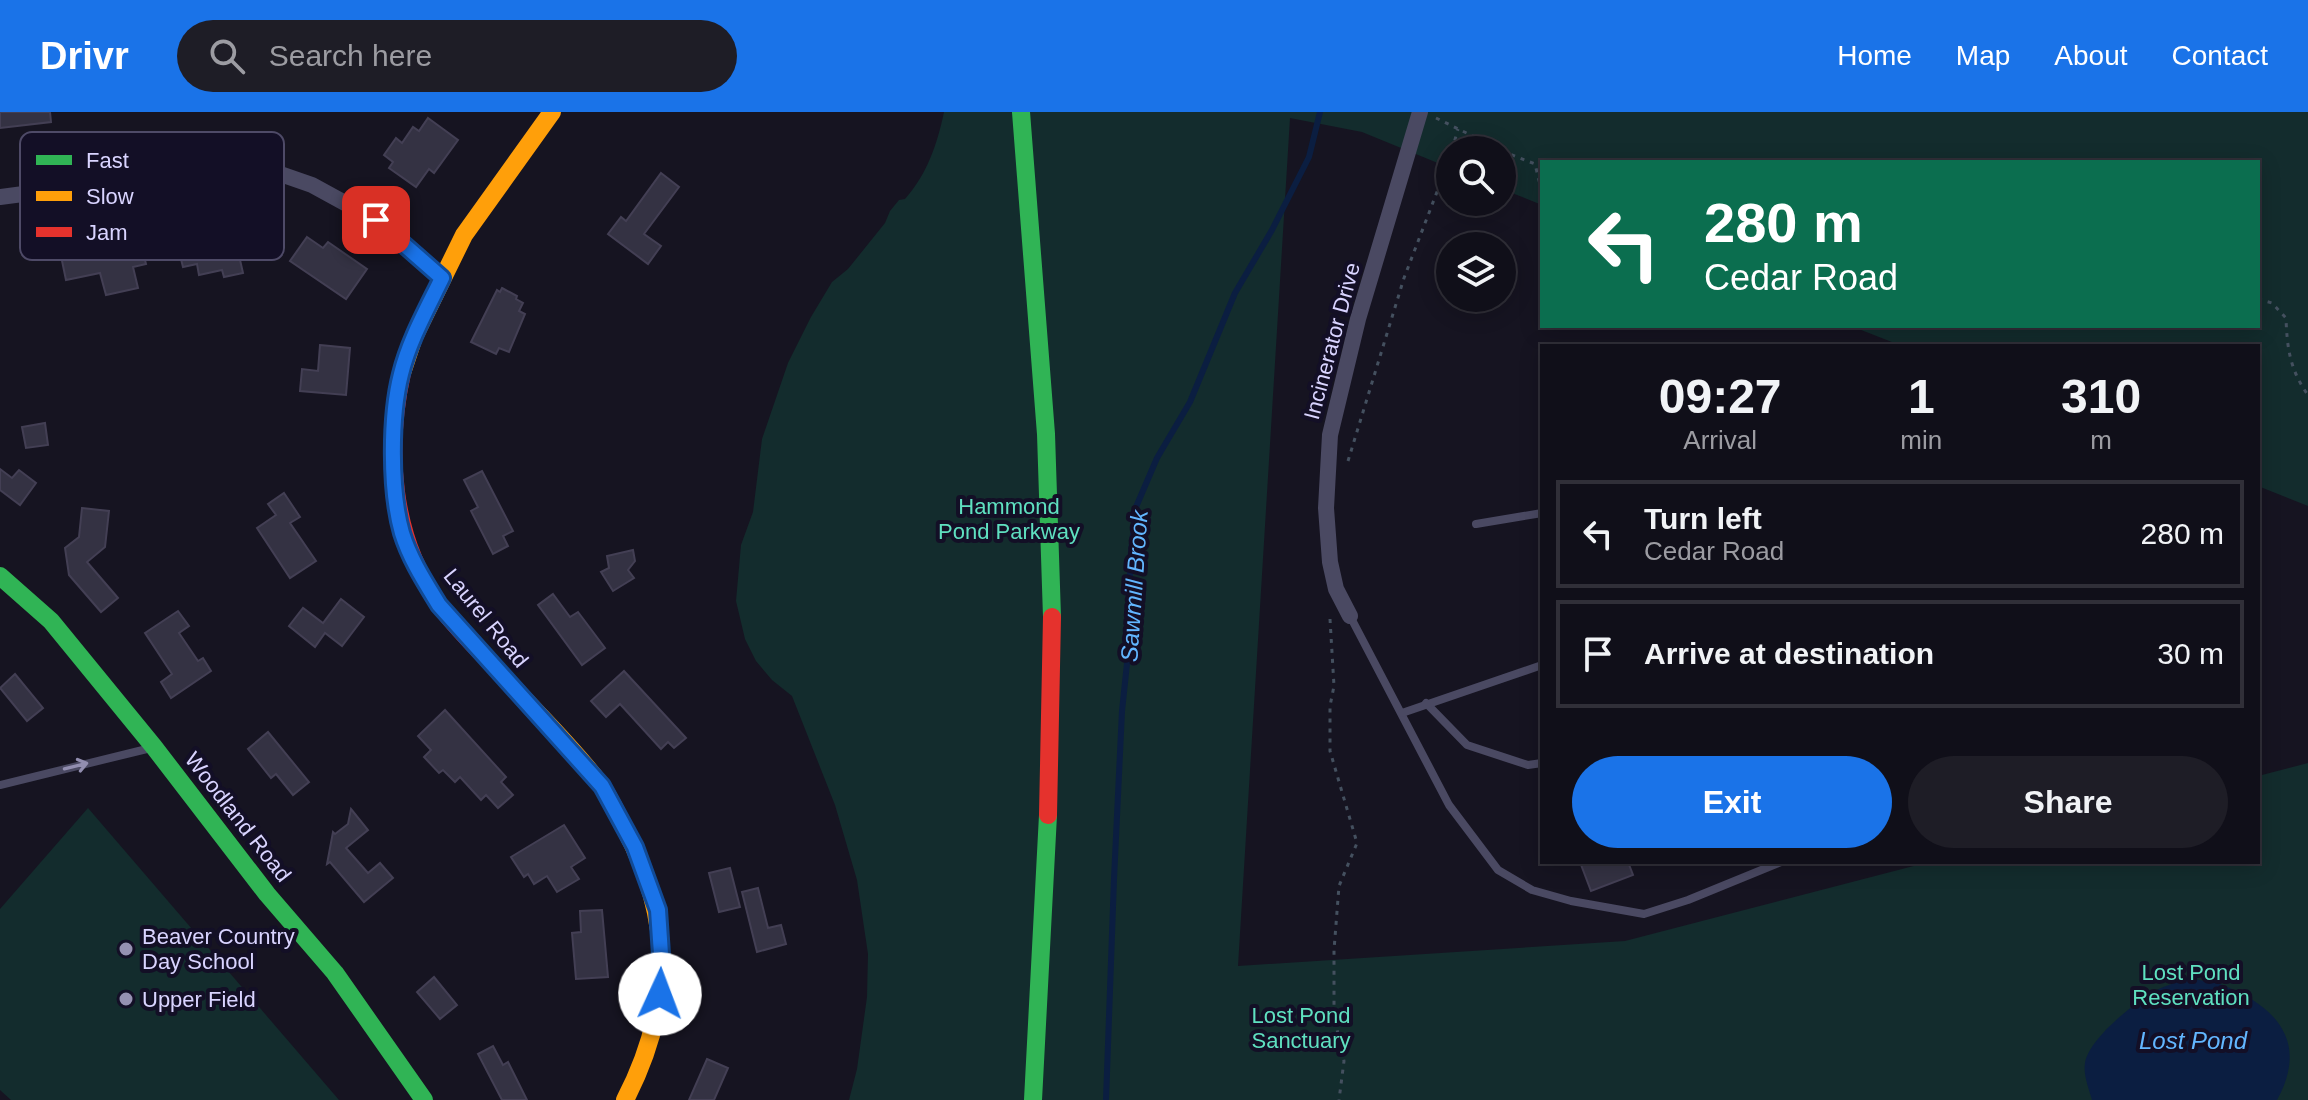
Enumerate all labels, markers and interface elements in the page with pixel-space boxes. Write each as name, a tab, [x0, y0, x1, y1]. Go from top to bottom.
search box	[177, 20, 737, 92]
icon: search	[205, 34, 249, 78]
text: Drivr	[40, 35, 129, 77]
text: Search here	[269, 39, 432, 72]
text: Home	[1837, 40, 1912, 71]
text: Map	[1956, 40, 2010, 71]
text: About	[2054, 40, 2128, 71]
text: Contact	[2172, 40, 2268, 71]
legend	[20, 132, 284, 260]
map controls	[1436, 136, 1516, 312]
button: search	[1436, 136, 1516, 216]
text: Fast	[86, 148, 129, 173]
text: Slow	[86, 184, 134, 209]
pin	[342, 186, 410, 254]
text: 280 m	[1704, 191, 1863, 254]
icon: left	[1572, 192, 1676, 296]
icon: arrive	[354, 198, 398, 242]
text: Jam	[86, 220, 128, 245]
button: layers	[1436, 232, 1516, 312]
text: Cedar Road	[1704, 257, 1898, 298]
street label: Incinerator Drive	[1299, 260, 1365, 422]
text: 09:27	[1659, 370, 1782, 423]
text: 1	[1908, 370, 1935, 423]
text: 310	[2061, 370, 2141, 423]
text: Arrival	[1683, 425, 1757, 455]
text: min	[1900, 425, 1942, 455]
text: m	[2090, 425, 2112, 455]
park label: Hammond Pond Parkway	[938, 494, 1080, 544]
text: Turn left	[1644, 502, 1762, 535]
water label: Sawmill Brook	[1115, 507, 1153, 663]
icon: left	[1576, 512, 1620, 556]
text: 280 m	[2141, 517, 2224, 550]
text: Cedar Road	[1644, 536, 1784, 566]
street label: Laurel Road	[439, 564, 533, 672]
icon: arrive	[1576, 632, 1620, 676]
text: Arrive at destination	[1644, 637, 1934, 670]
text: 30 m	[2157, 637, 2224, 670]
street label: Woodland Road	[180, 747, 296, 887]
button: Exit	[1572, 756, 1892, 848]
button: Share	[1908, 756, 2228, 848]
one-way arrow	[62, 758, 88, 773]
place label: Beaver Country Day School	[142, 924, 295, 974]
marker: Beaver Country Day School	[117, 940, 135, 958]
position arrow	[618, 952, 702, 1036]
park label: Lost Pond Reservation	[2132, 960, 2250, 1010]
place label: Upper Field	[142, 987, 256, 1012]
marker: Upper Field	[117, 990, 135, 1008]
park label: Lost Pond Sanctuary	[1251, 1003, 1351, 1053]
water label: Lost Pond	[2139, 1027, 2248, 1054]

